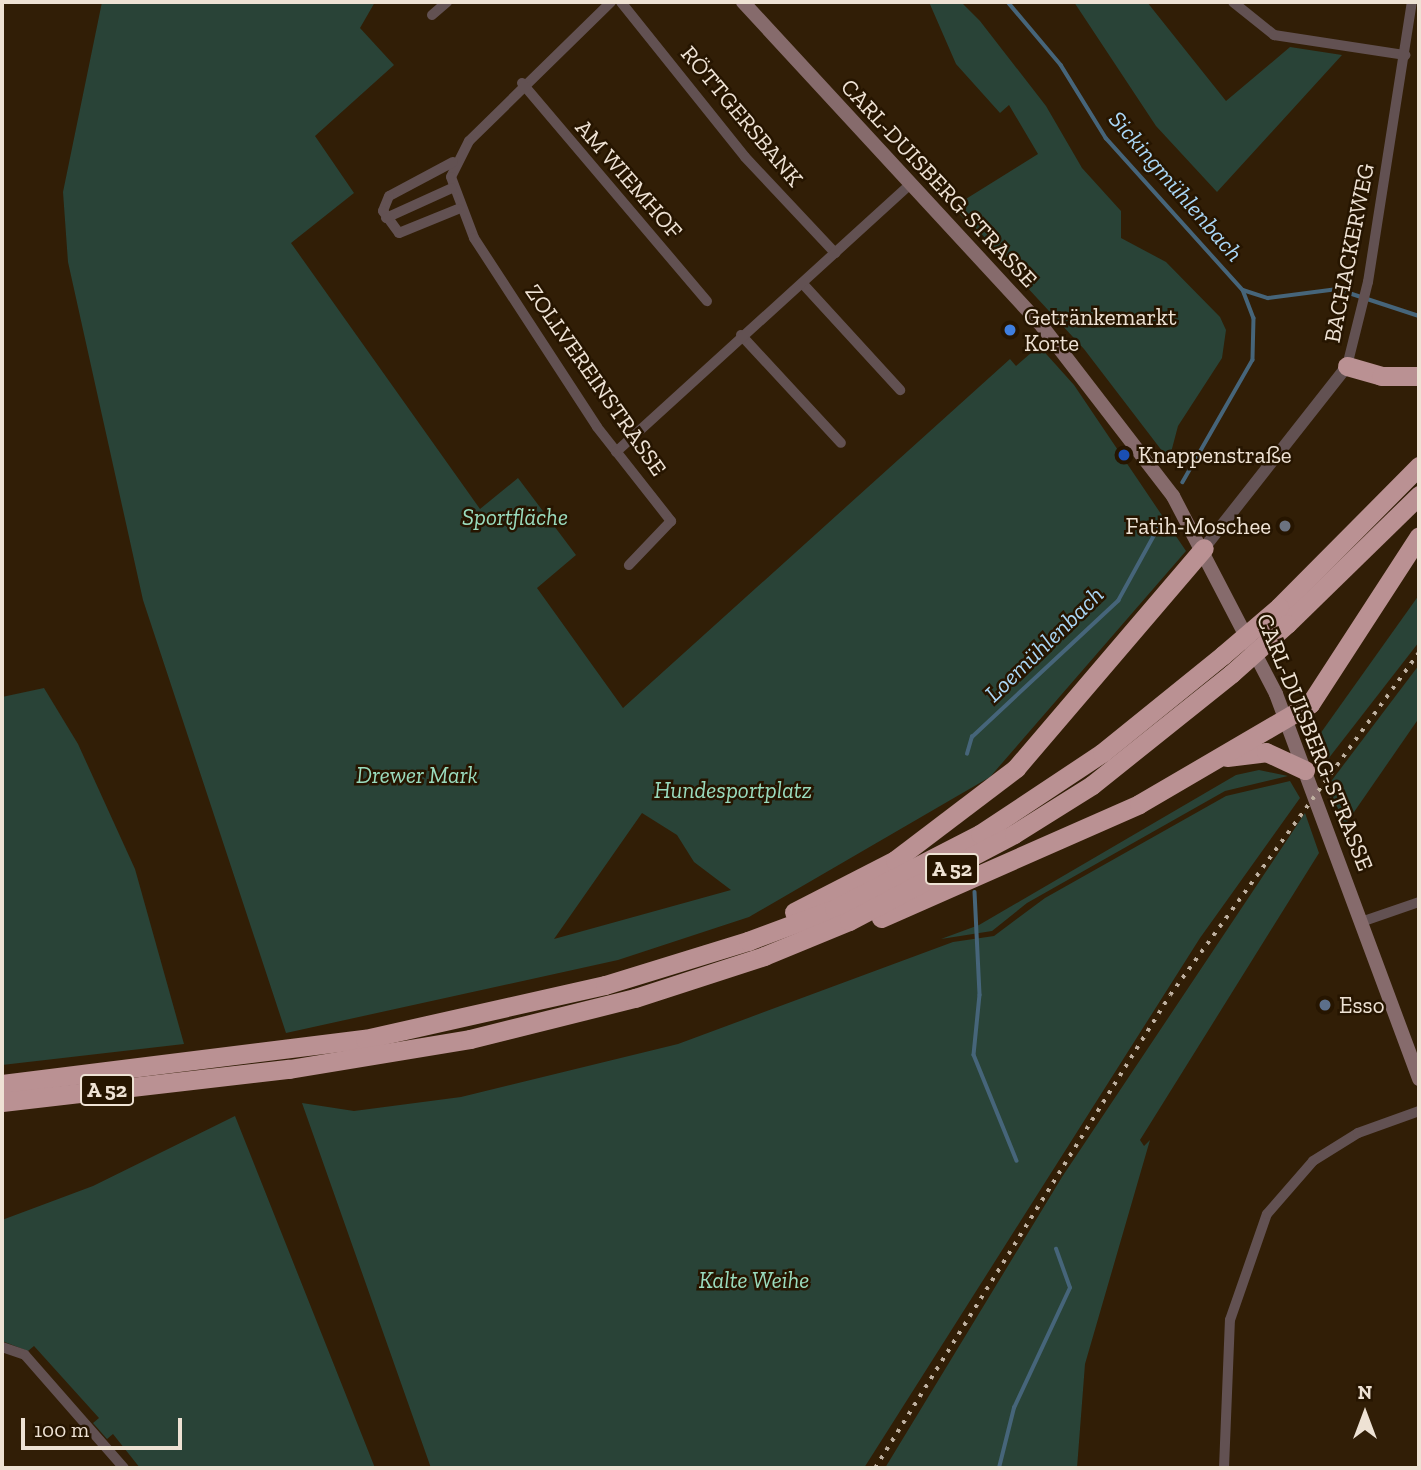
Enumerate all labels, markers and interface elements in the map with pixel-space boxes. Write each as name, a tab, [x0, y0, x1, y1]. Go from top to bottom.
street label: RÖTTGERSBANK	[675, 40, 809, 192]
street label: CARL-DUISBERG-STRASSE	[835, 73, 1043, 293]
water label: Sickingmühlenbach	[1103, 105, 1249, 267]
street label: AM WIEMHOF	[570, 114, 688, 244]
street label: BACHACKERWEG	[1318, 161, 1380, 345]
street label: ZOLLVEREINSTRASSE	[519, 279, 673, 481]
place label: Getränkemarkt Korte	[1024, 303, 1177, 357]
marker: Getränkemarkt Korte	[1002, 322, 1018, 338]
place label: Knappenstraße	[1138, 441, 1292, 469]
marker: Knappenstraße	[1116, 447, 1132, 463]
park label: Sportfläche	[462, 503, 568, 531]
place label: Fatih-Moschee	[1126, 512, 1271, 540]
marker: Fatih-Moschee	[1277, 518, 1293, 534]
water label: Loemühlenbach	[979, 580, 1109, 708]
street label: CARL-DUISBERG-STRASSE	[1251, 609, 1379, 875]
park label: Drewer Mark	[356, 761, 478, 789]
park label: Hundesportplatz	[654, 776, 812, 804]
road number: A 52	[924, 852, 980, 886]
place label: Esso	[1339, 991, 1384, 1019]
marker: Esso	[1317, 997, 1333, 1013]
road number: A 52	[79, 1072, 135, 1108]
park label: Kalte Weihe	[698, 1266, 810, 1294]
north arrow	[1330, 1379, 1400, 1449]
text: N	[1358, 1381, 1372, 1404]
scale bar	[24, 1404, 186, 1448]
text: 100 m	[34, 1417, 89, 1442]

